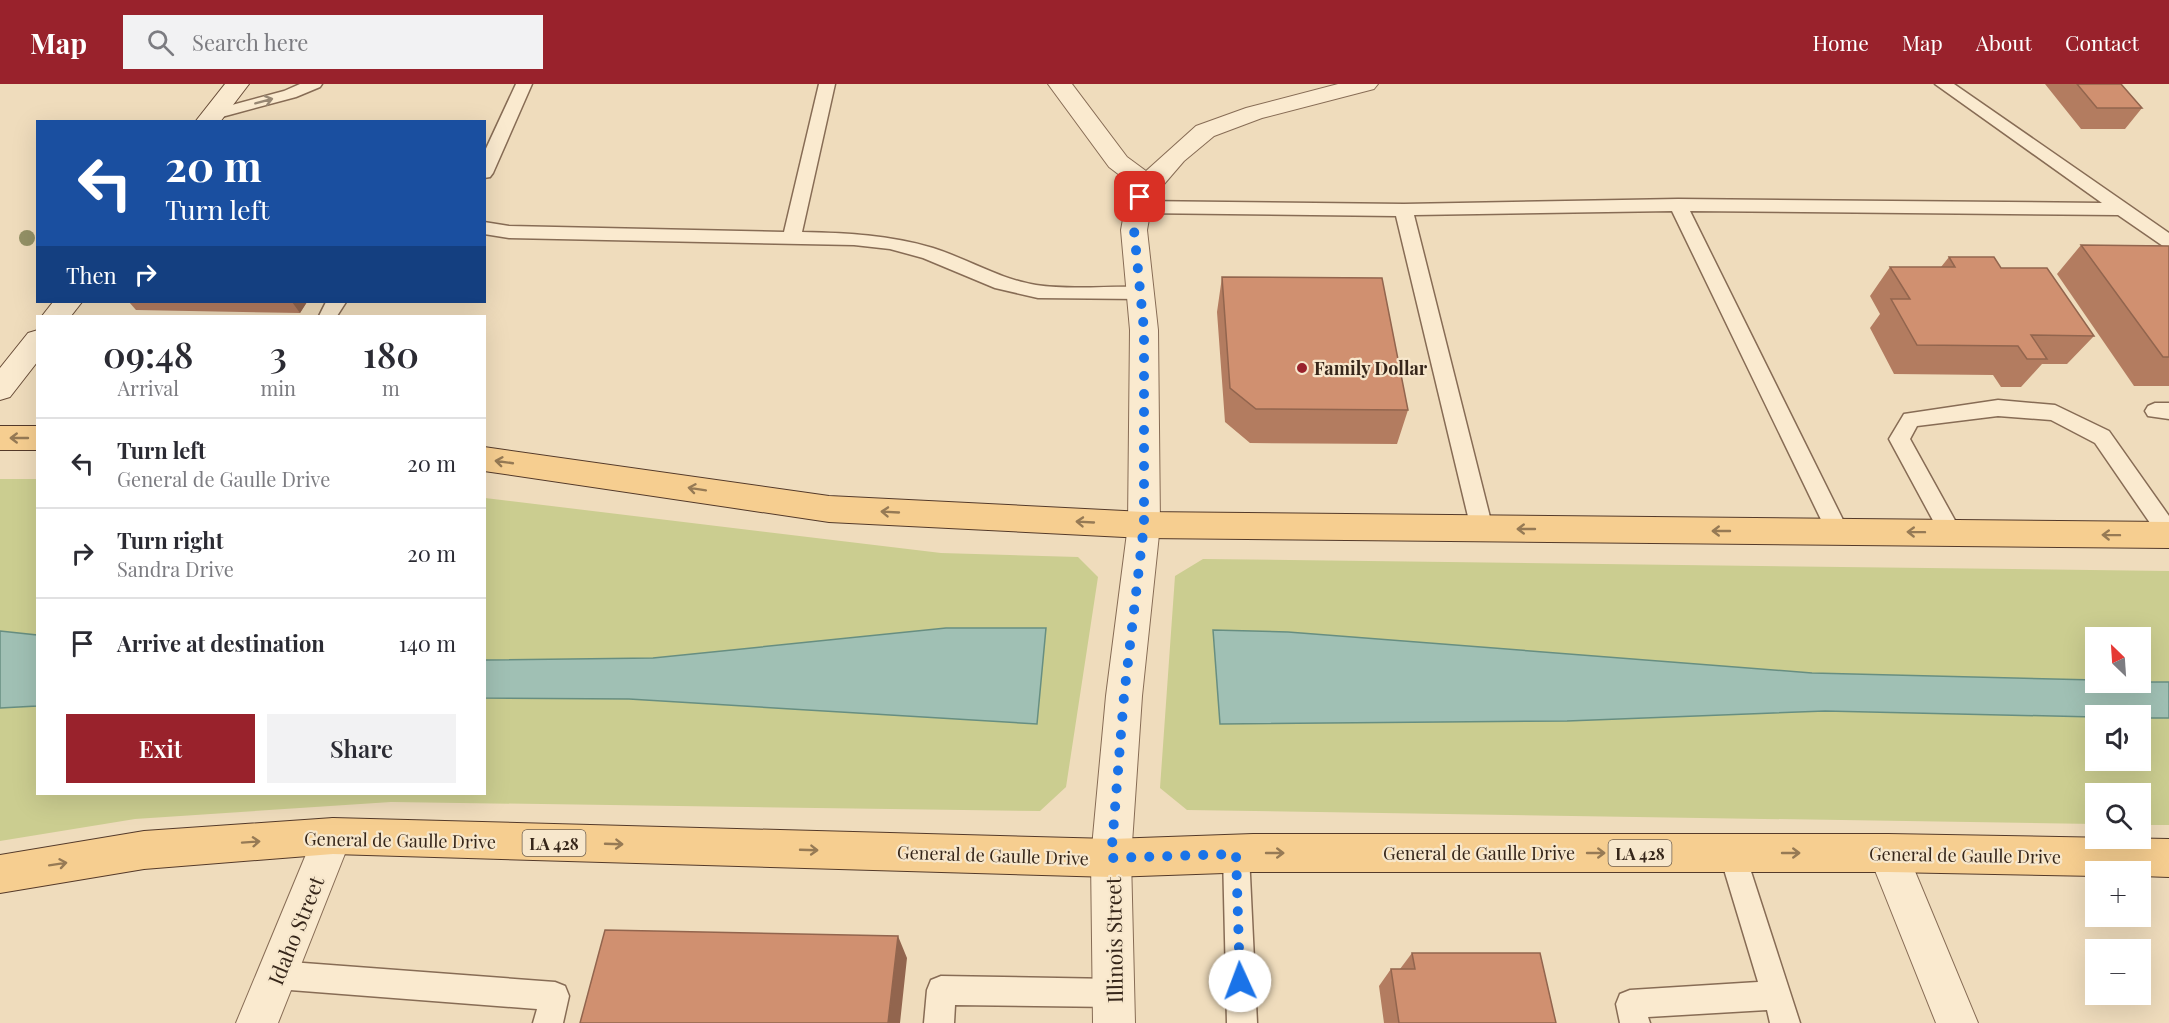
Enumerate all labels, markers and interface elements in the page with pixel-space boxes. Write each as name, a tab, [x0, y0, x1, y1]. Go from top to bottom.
search box	[123, 15, 543, 69]
text: Map	[30, 24, 87, 61]
icon: search	[144, 26, 177, 59]
text: Search here	[192, 27, 308, 57]
text: Home	[1813, 28, 1869, 56]
text: Map	[1902, 28, 1943, 56]
text: About	[1976, 28, 2032, 56]
text: Contact	[2065, 28, 2139, 56]
one-way arrow	[254, 95, 273, 107]
text: 20 m	[165, 137, 262, 193]
icon: left	[66, 144, 144, 222]
pin	[1114, 171, 1165, 222]
icon: arrive	[1123, 180, 1156, 213]
text: Turn left	[165, 191, 269, 227]
icon: right	[129, 258, 162, 291]
text: Then	[66, 260, 117, 290]
text: 09:48	[103, 329, 193, 377]
text: 3	[270, 329, 287, 377]
text: 180	[363, 329, 419, 377]
place label: Family Dollar	[1314, 356, 1428, 380]
marker: Family Dollar	[1295, 361, 1309, 375]
text: Arrival	[117, 374, 179, 401]
text: min	[260, 374, 296, 401]
text: m	[382, 374, 400, 401]
one-way arrow	[9, 432, 29, 444]
text: Turn left	[117, 435, 206, 465]
icon: left	[66, 447, 99, 480]
text: 20 m	[407, 448, 456, 478]
one-way arrow	[494, 456, 514, 467]
text: General de Gaulle Drive	[117, 465, 330, 492]
one-way arrow	[688, 483, 707, 494]
one-way arrow	[881, 506, 901, 517]
one-way arrow	[1076, 517, 1096, 528]
one-way arrow	[1516, 523, 1536, 535]
text: Turn right	[117, 525, 223, 555]
one-way arrow	[1711, 525, 1731, 537]
one-way arrow	[1906, 527, 1926, 538]
one-way arrow	[2101, 529, 2121, 541]
icon: right	[66, 537, 99, 570]
text: 20 m	[407, 538, 456, 568]
text: Sandra Drive	[117, 555, 234, 582]
icon: arrive	[66, 627, 99, 660]
north arrow	[2085, 627, 2151, 693]
map controls	[2085, 627, 2151, 1005]
text: Arrive at destination	[117, 628, 325, 658]
text: 140 m	[399, 628, 456, 658]
button: sound	[2085, 705, 2151, 771]
button: Exit	[66, 714, 255, 783]
button: Share	[267, 714, 456, 783]
button: search	[2085, 783, 2151, 849]
street label: General de Gaulle Drive	[304, 826, 496, 854]
road number: LA 428	[522, 830, 586, 856]
one-way arrow	[241, 837, 261, 848]
one-way arrow	[604, 838, 624, 850]
street label: General de Gaulle Drive	[897, 840, 1089, 870]
road number: LA 428	[1608, 840, 1672, 866]
street label: General de Gaulle Drive	[1383, 841, 1575, 865]
street label: General de Gaulle Drive	[1869, 841, 2061, 869]
one-way arrow	[798, 844, 818, 855]
one-way arrow	[1264, 847, 1284, 859]
one-way arrow	[1585, 847, 1605, 859]
one-way arrow	[1780, 847, 1800, 859]
one-way arrow	[47, 859, 67, 870]
button: +	[2085, 861, 2151, 927]
street label: Idaho Street	[261, 871, 330, 988]
street label: Illinois Street	[1098, 876, 1128, 1003]
button: −	[2085, 939, 2151, 1005]
position arrow	[1208, 949, 1272, 1013]

